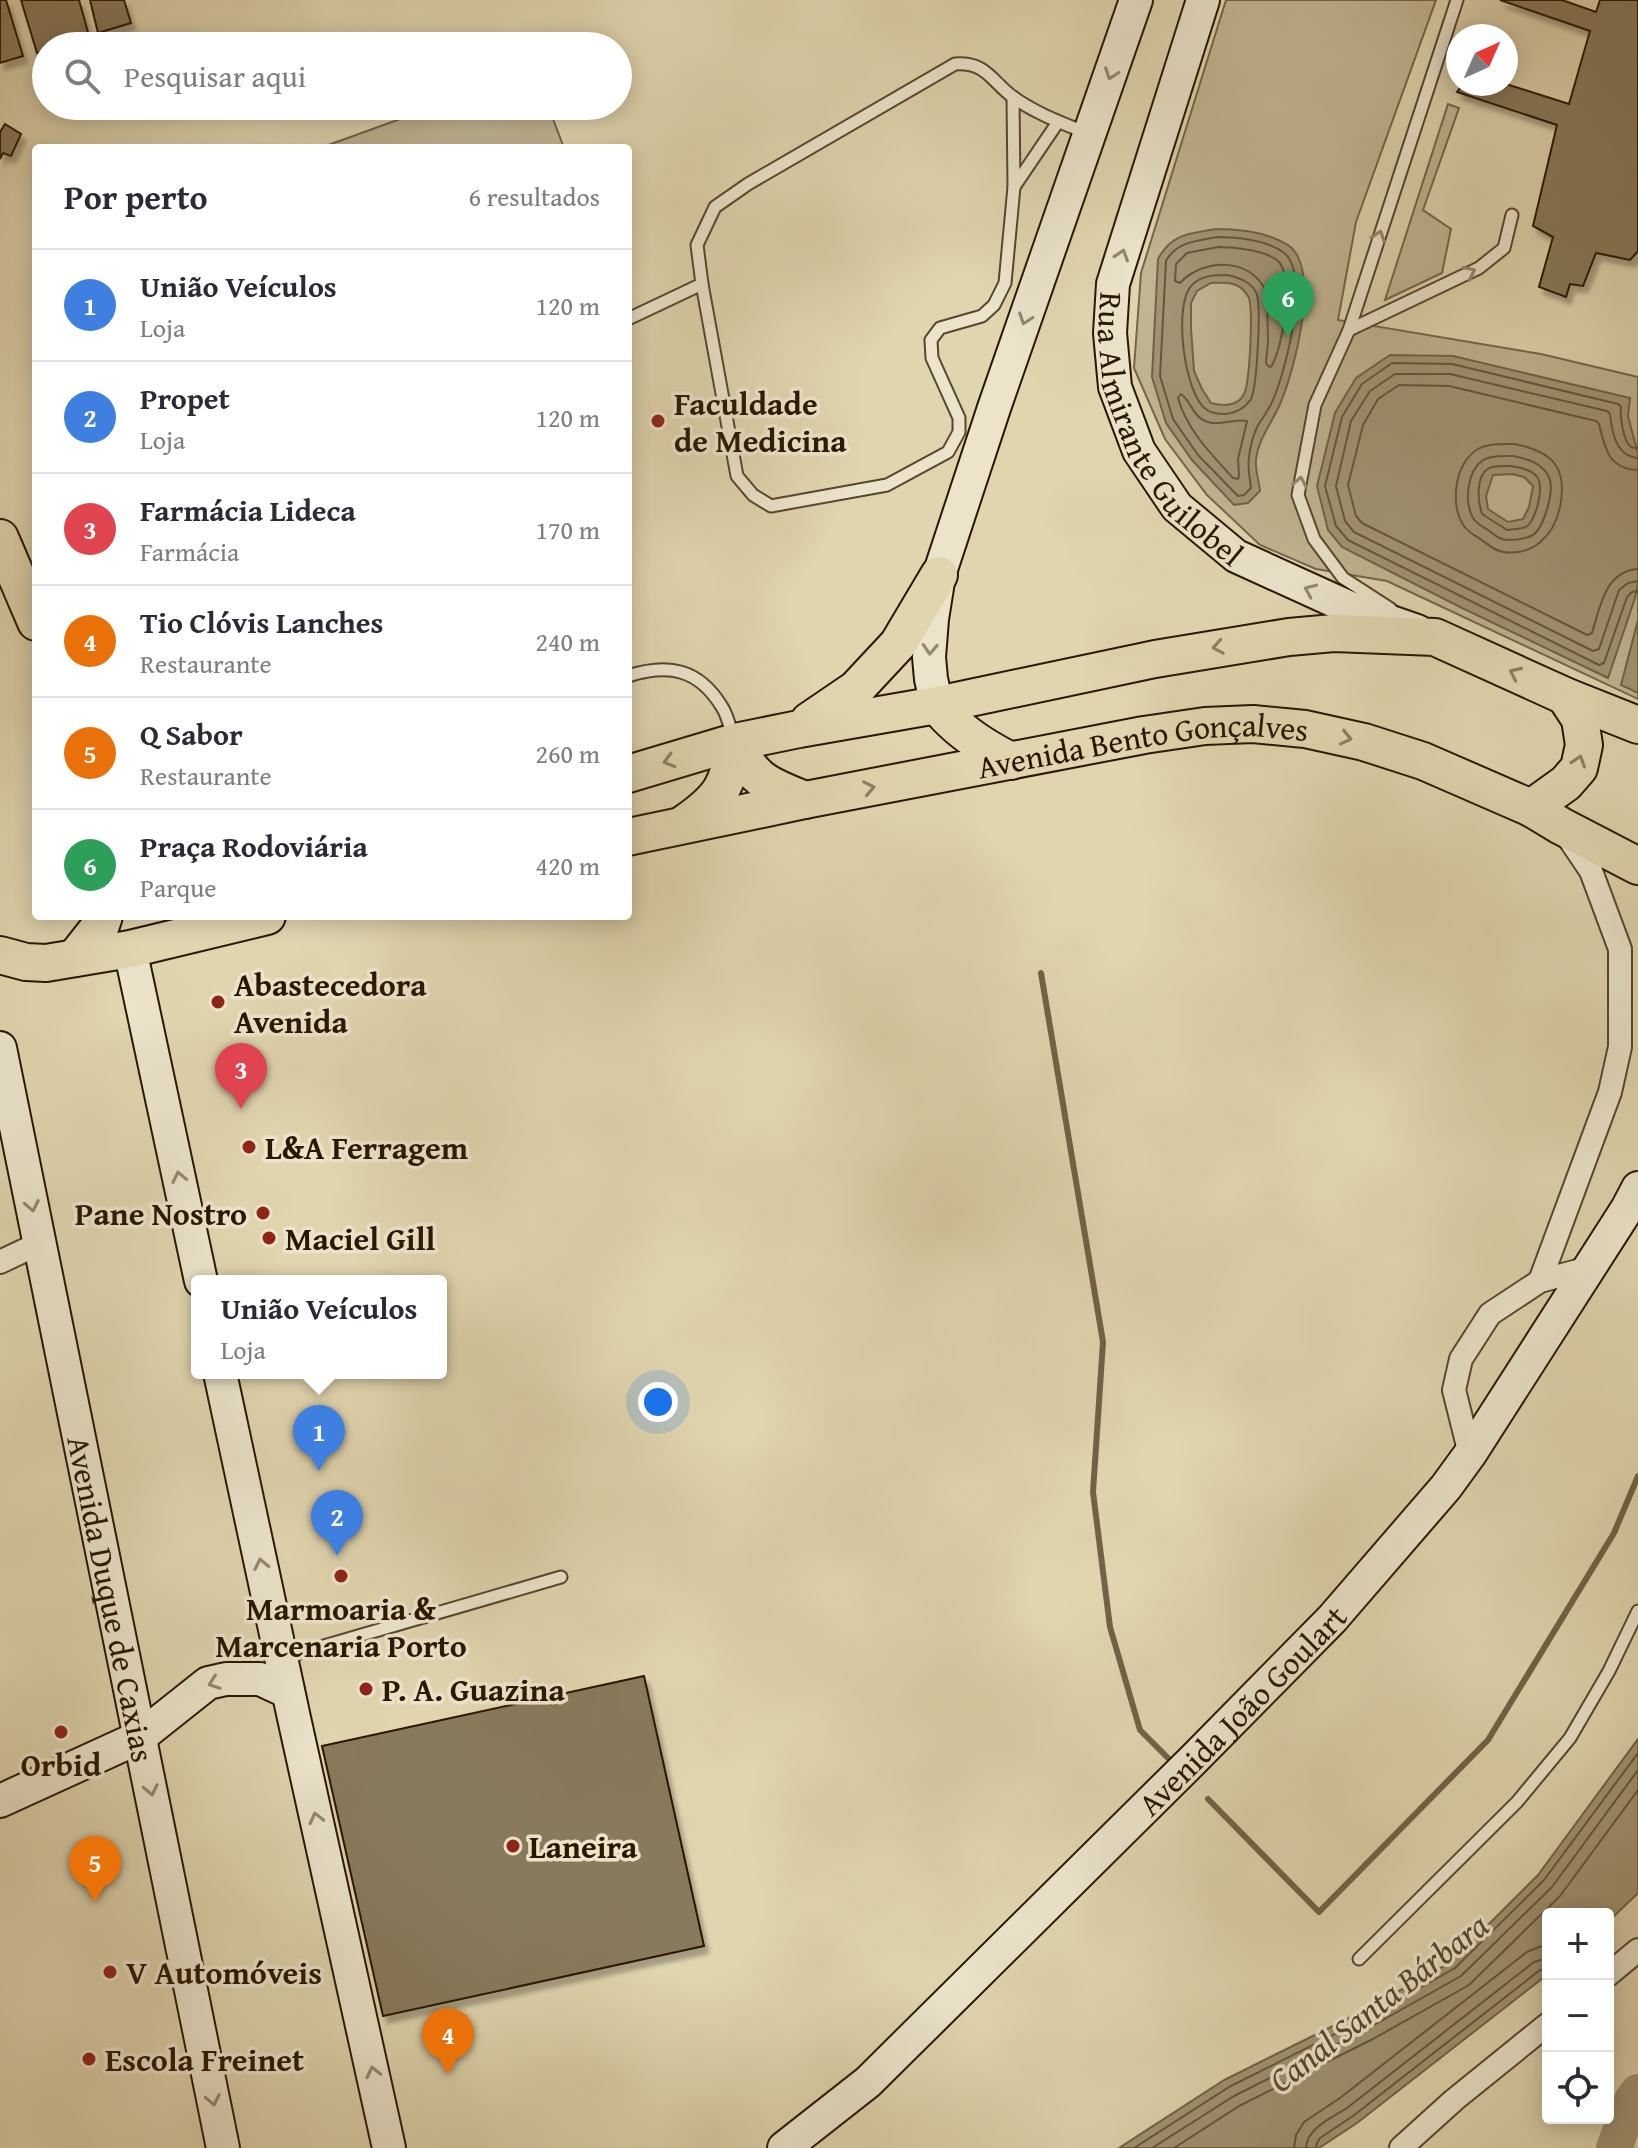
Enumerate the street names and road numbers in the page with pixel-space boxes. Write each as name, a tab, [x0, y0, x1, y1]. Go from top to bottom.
street label: Rua Almirante Guilobel	[1086, 291, 1254, 577]
street label: Avenida Bento Gonçalves	[973, 700, 1310, 790]
street label: Avenida Duque de Caxias	[56, 1431, 168, 1766]
street label: Avenida João Goulart	[1126, 1595, 1357, 1826]

